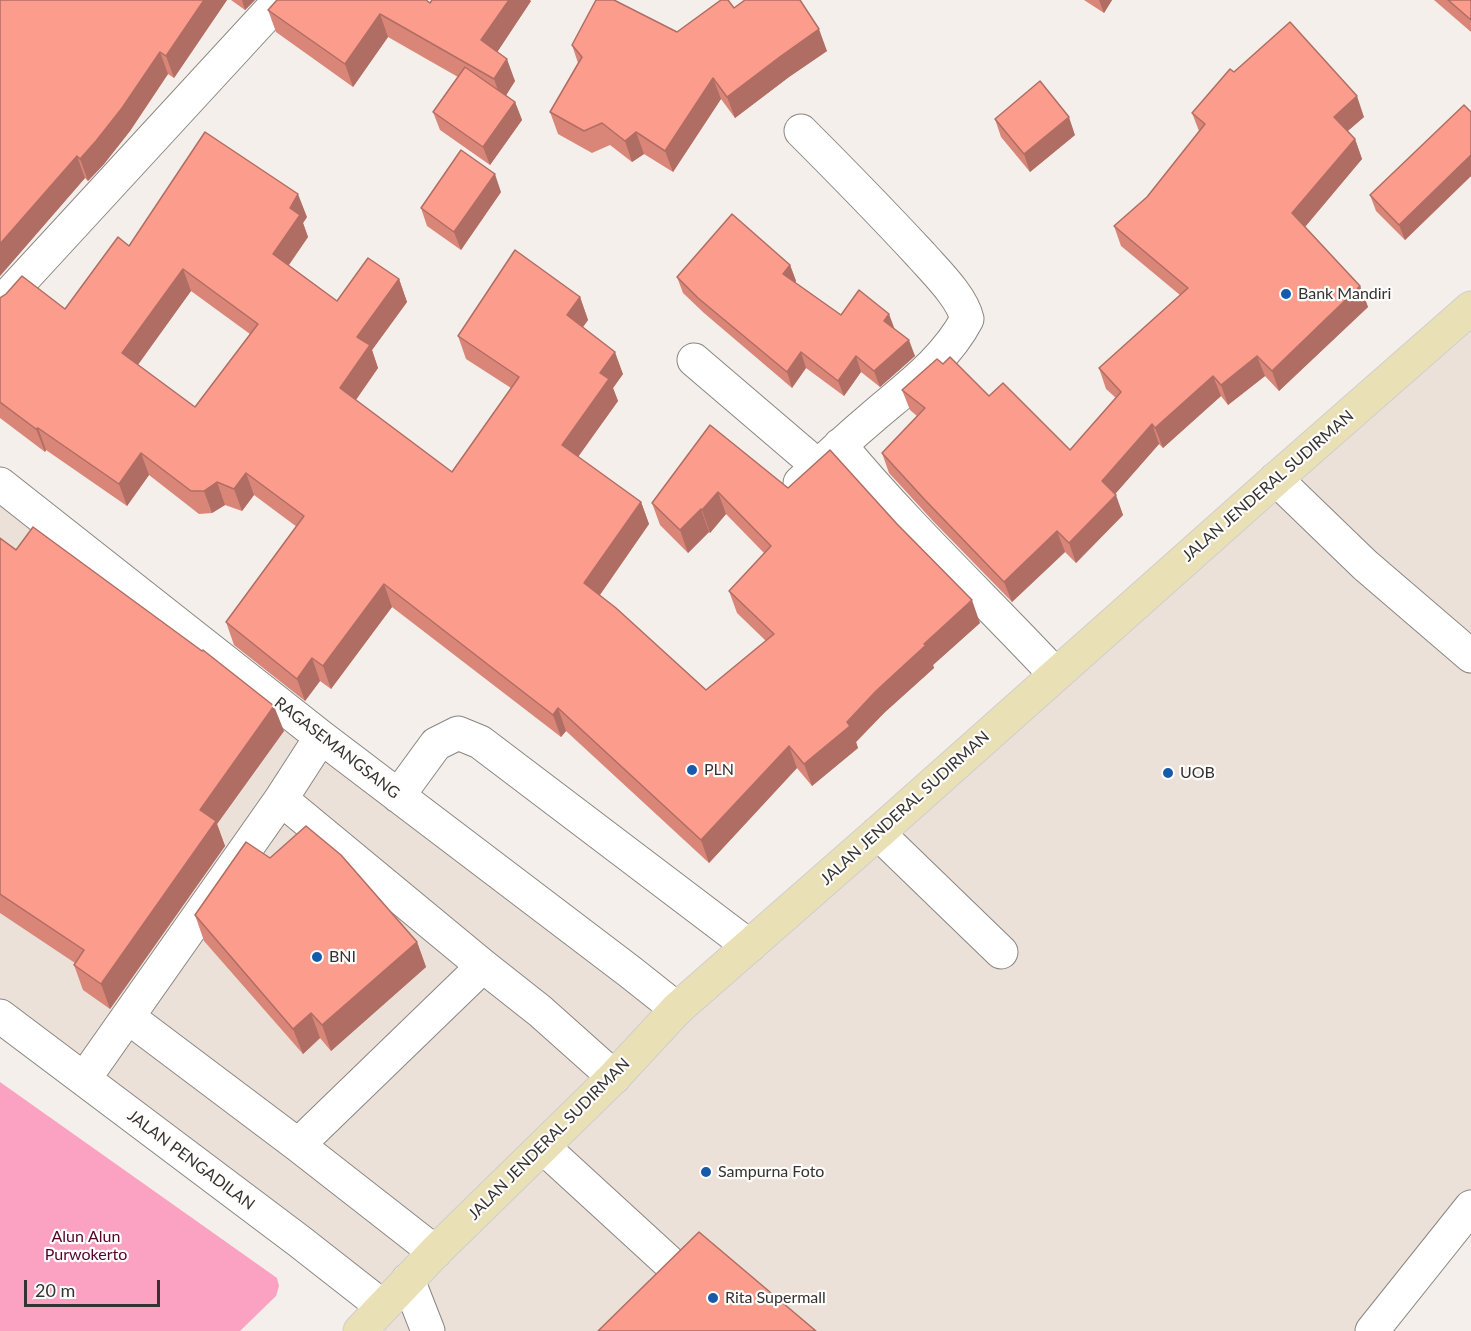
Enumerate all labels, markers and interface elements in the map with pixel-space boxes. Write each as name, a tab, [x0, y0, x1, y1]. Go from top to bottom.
place label: Bank Mandiri	[1298, 284, 1391, 304]
marker: Bank Mandiri	[1279, 287, 1293, 301]
street label: JALAN JENDERAL SUDIRMAN	[1178, 406, 1358, 566]
street label: RAGASEMANGSANG	[271, 693, 403, 803]
street label: JALAN JENDERAL SUDIRMAN	[817, 727, 993, 889]
place label: PLN	[704, 760, 734, 780]
marker: PLN	[685, 763, 699, 777]
place label: UOB	[1180, 763, 1215, 783]
marker: UOB	[1161, 766, 1175, 780]
place label: BNI	[329, 947, 356, 967]
marker: BNI	[310, 950, 324, 964]
street label: JALAN JENDERAL SUDIRMAN	[464, 1054, 634, 1224]
street label: JALAN PENGADILAN	[124, 1106, 258, 1214]
place label: Sampurna Foto	[718, 1162, 824, 1182]
marker: Sampurna Foto	[699, 1165, 713, 1179]
park label: Alun Alun Purwokerto	[45, 1227, 127, 1265]
scale bar	[27, 1268, 164, 1306]
text: 20 m	[35, 1279, 75, 1301]
place label: Rita Supermall	[725, 1288, 826, 1308]
marker: Rita Supermall	[706, 1291, 720, 1305]

